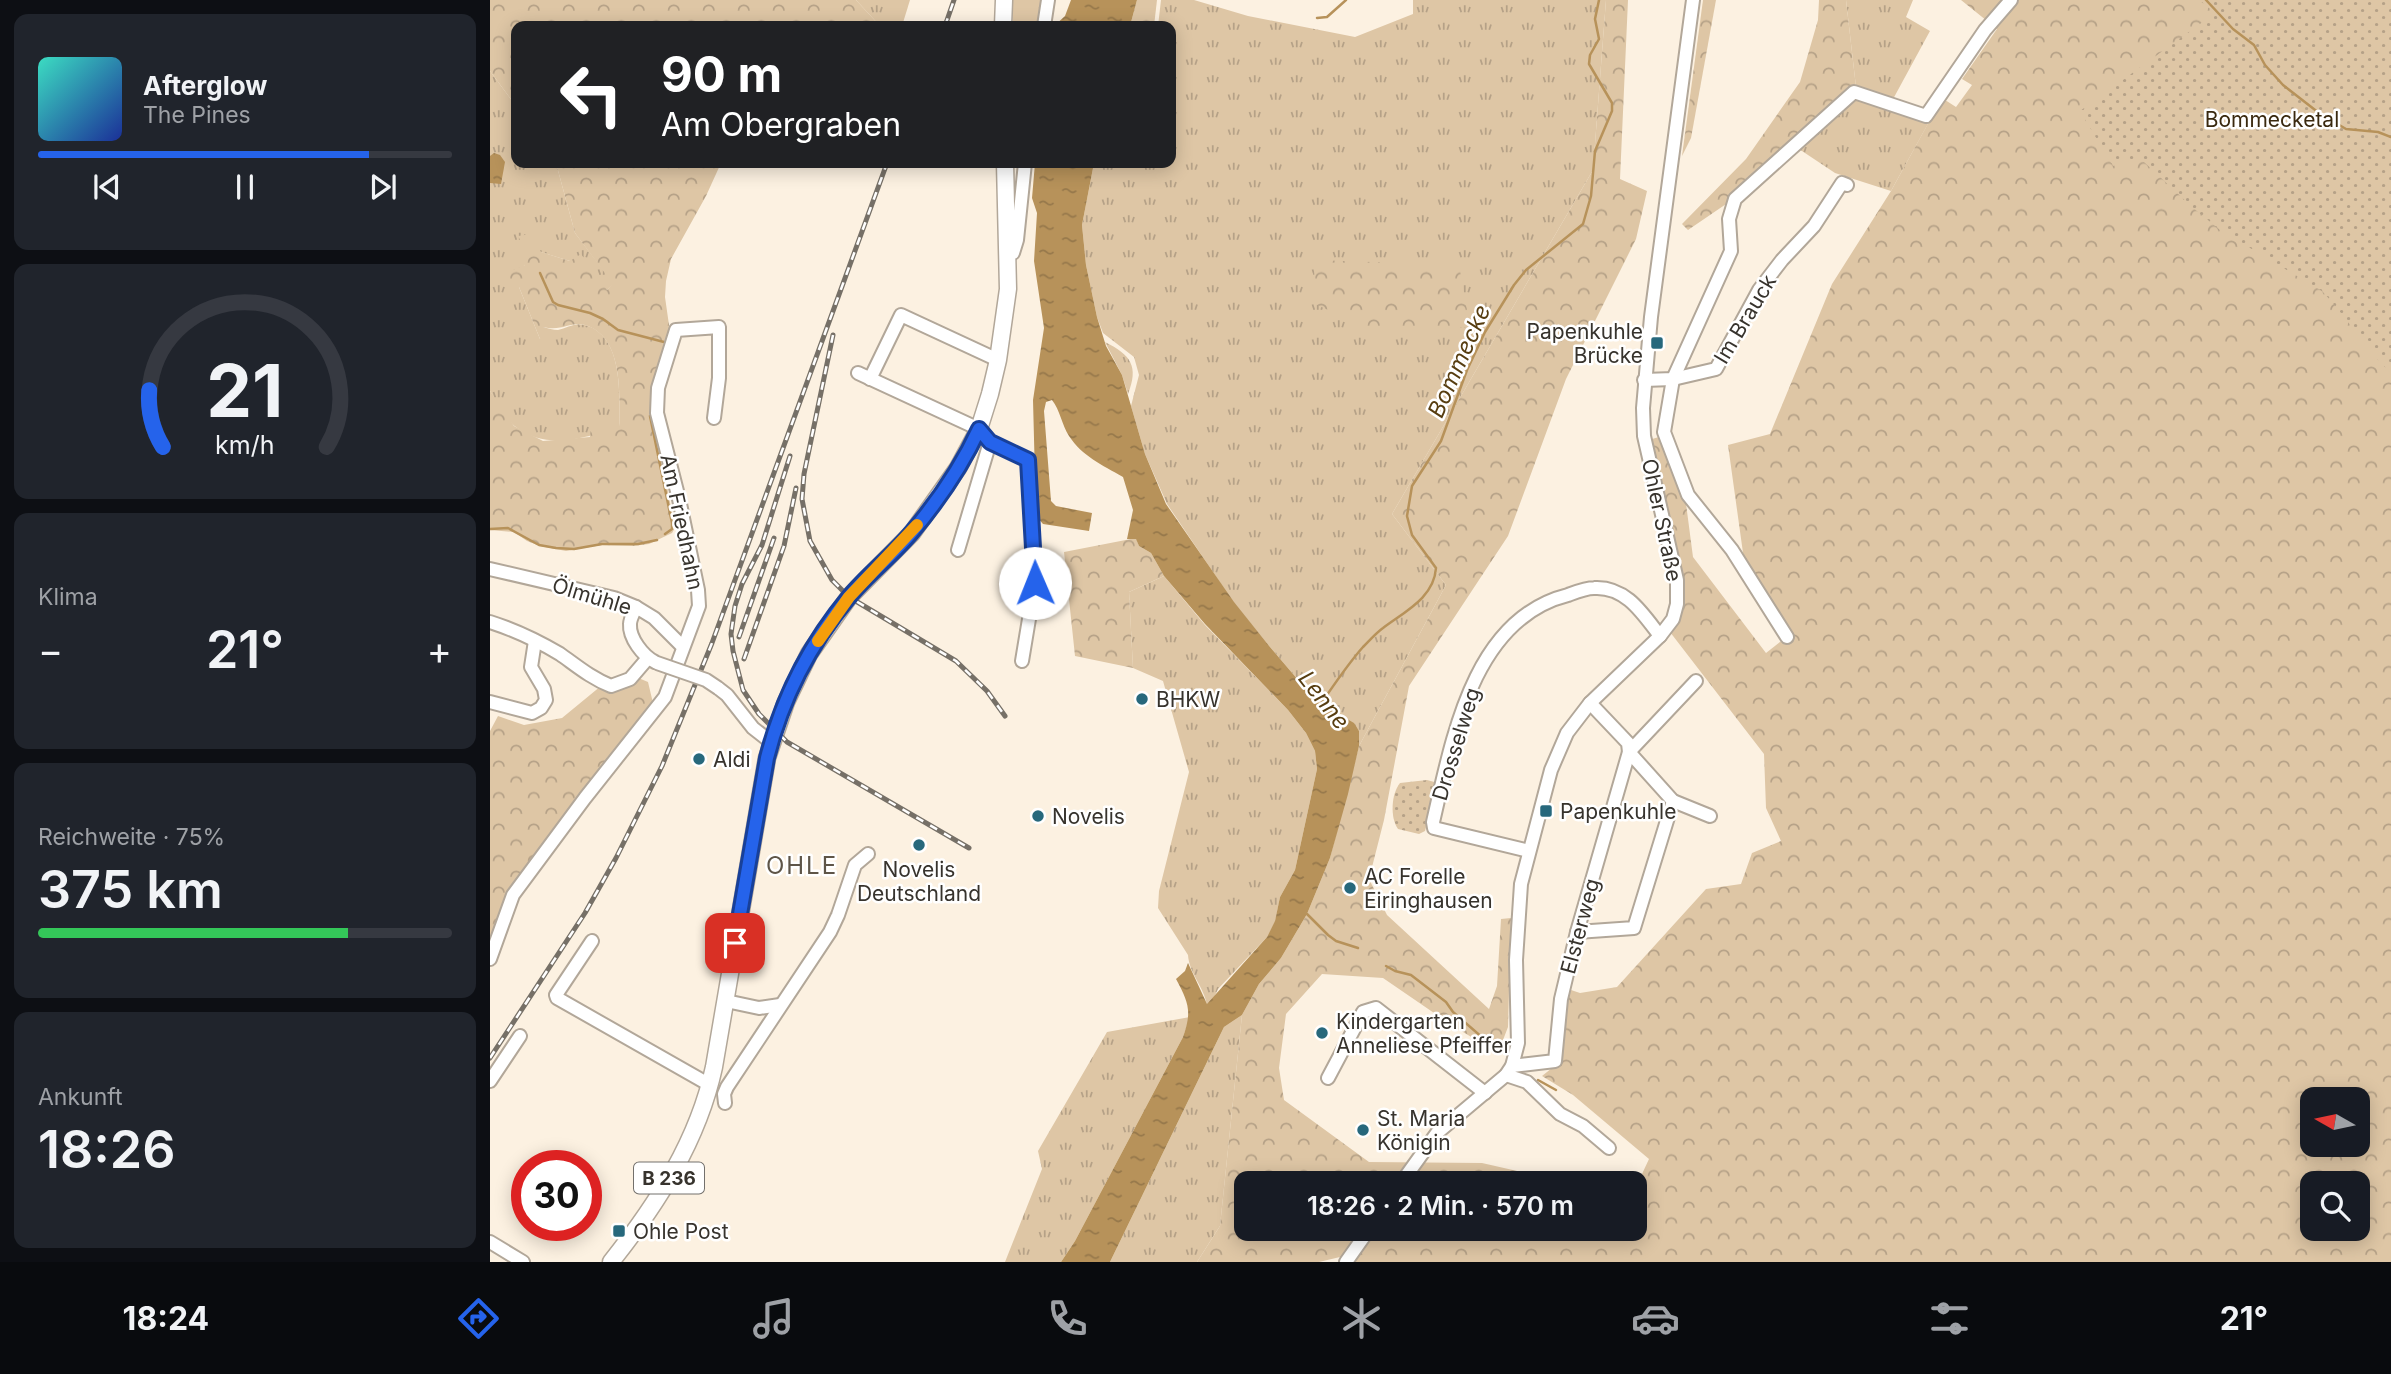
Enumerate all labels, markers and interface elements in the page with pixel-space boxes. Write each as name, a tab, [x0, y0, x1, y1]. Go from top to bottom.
text: 90 m	[661, 45, 782, 104]
icon: left	[546, 49, 637, 140]
text: Afterglow	[143, 70, 267, 101]
text: The Pines	[143, 101, 251, 129]
text: Am Obergraben	[661, 105, 901, 144]
park label: Bommecketal	[2205, 107, 2339, 132]
icon: previous	[88, 168, 126, 206]
icon: pause	[226, 168, 264, 206]
icon: next	[364, 168, 402, 206]
street label: Im Brauck	[1709, 270, 1782, 368]
water label: Bommecke	[1422, 300, 1496, 422]
place label: Papenkuhle Brücke	[1527, 319, 1643, 368]
marker: Papenkuhle Brücke	[1649, 335, 1665, 351]
text: 21	[206, 347, 284, 436]
text: km/h	[215, 430, 275, 460]
street label: Am Friedhahn	[655, 452, 709, 592]
street label: Ohler Straße	[1637, 456, 1687, 584]
position arrow	[998, 546, 1072, 620]
street label: Ölmühle	[549, 572, 635, 620]
text: Klima	[38, 583, 98, 611]
text: 21°	[206, 618, 284, 681]
text: −	[38, 627, 63, 673]
text: +	[427, 627, 452, 673]
water label: Lenne	[1292, 665, 1356, 735]
street label: Drosselweg	[1427, 685, 1485, 803]
place label: BHKW	[1156, 687, 1220, 712]
marker: BHKW	[1134, 691, 1150, 707]
place label: Aldi	[713, 747, 751, 772]
marker: Aldi	[691, 751, 707, 767]
place label: Papenkuhle	[1560, 799, 1676, 824]
marker: Papenkuhle	[1538, 803, 1554, 819]
place label: Novelis	[1052, 804, 1125, 829]
marker: Novelis	[1030, 808, 1046, 824]
text: Reichweite · 75%	[38, 823, 225, 851]
marker: Novelis Deutschland	[911, 837, 927, 853]
district label: OHLE	[766, 851, 838, 880]
place label: Novelis Deutschland	[857, 857, 981, 906]
text: 375 km	[38, 858, 223, 921]
place label: AC Forelle Eiringhausen	[1364, 864, 1493, 913]
street label: Elsterweg	[1555, 876, 1605, 976]
marker: AC Forelle Eiringhausen	[1342, 880, 1358, 896]
pin	[705, 913, 765, 973]
icon: arrive	[716, 924, 754, 962]
place label: Kindergarten Anneliese Pfeiffer	[1336, 1009, 1511, 1058]
marker: Kindergarten Anneliese Pfeiffer	[1314, 1025, 1330, 1041]
text: Ankunft	[38, 1083, 123, 1111]
north arrow	[2300, 1087, 2370, 1157]
map controls	[2300, 1087, 2370, 1241]
place label: St. Maria Königin	[1377, 1106, 1465, 1155]
text: 18:26	[38, 1118, 176, 1181]
marker: St. Maria Königin	[1355, 1122, 1371, 1138]
speed limit sign: 30	[511, 1150, 602, 1241]
road number: B 236	[634, 1162, 704, 1194]
button: search	[2300, 1171, 2370, 1241]
text: 18:26 · 2 Min. · 570 m	[1307, 1190, 1574, 1221]
place label: Ohle Post	[633, 1219, 729, 1244]
marker: Ohle Post	[611, 1223, 627, 1239]
icon: directions	[454, 1294, 503, 1343]
icon: music	[749, 1294, 798, 1343]
icon: phone	[1043, 1294, 1092, 1343]
icon: climate	[1337, 1294, 1386, 1343]
icon: car	[1631, 1294, 1680, 1343]
icon: filters	[1925, 1294, 1974, 1343]
text: 18:24	[123, 1299, 209, 1338]
text: 21°	[2220, 1299, 2268, 1338]

